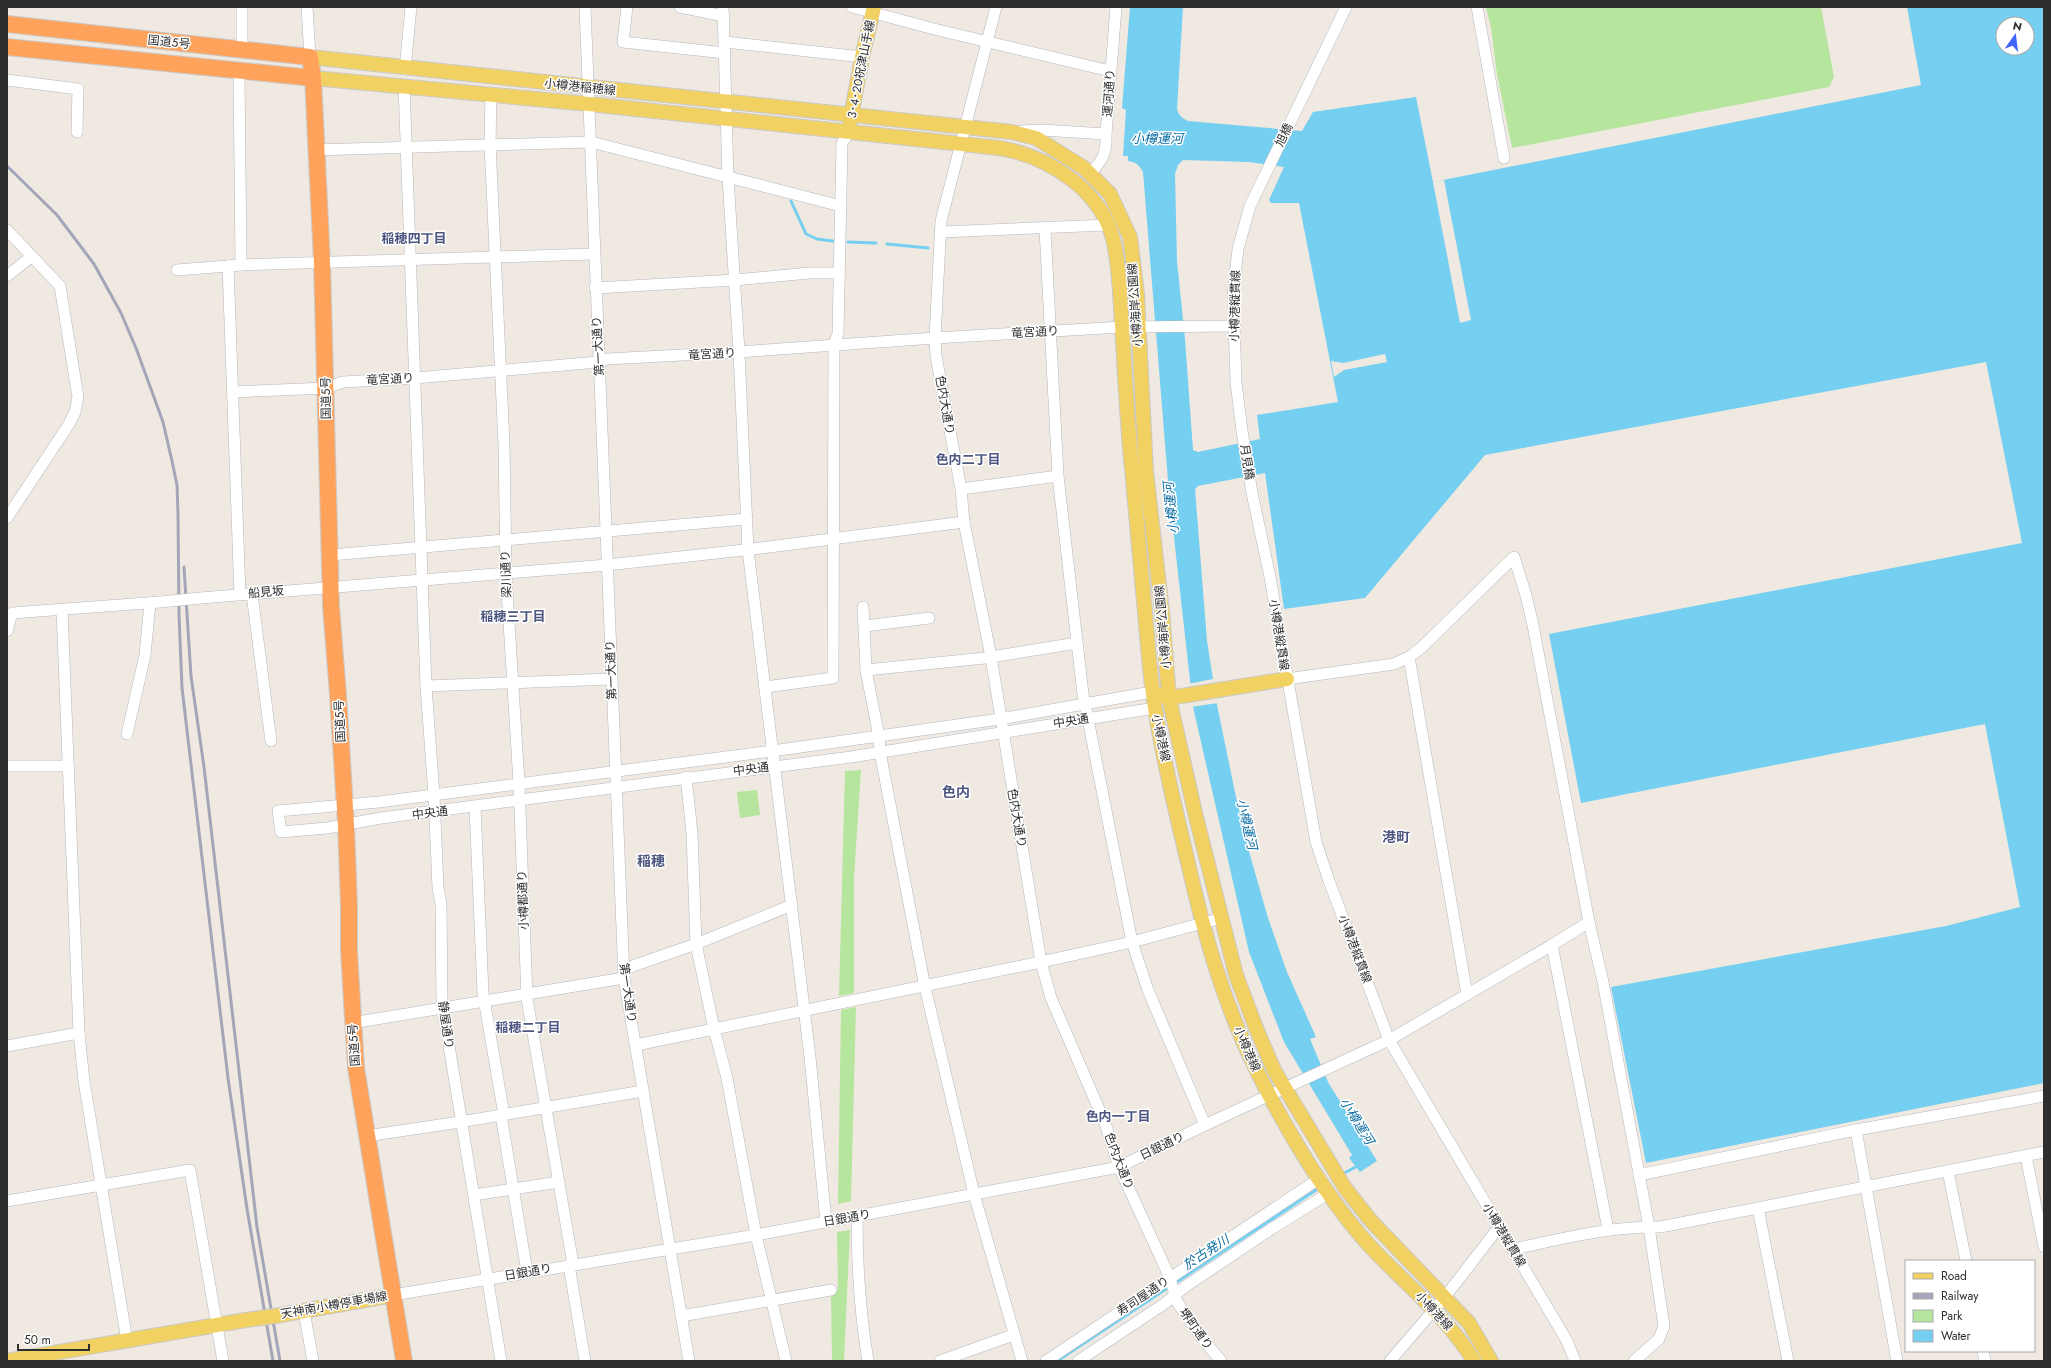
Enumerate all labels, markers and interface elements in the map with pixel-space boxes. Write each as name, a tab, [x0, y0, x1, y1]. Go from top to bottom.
north arrow	[1995, 16, 2035, 56]
text: N	[2011, 17, 2024, 35]
street label: 3･4･20祝津山手線	[843, 18, 879, 120]
street label: 国道5号	[147, 31, 191, 53]
street label: 運河通り	[1098, 68, 1120, 118]
street label: 小樽港稲穂線	[543, 74, 617, 100]
street label: 旭橋	[1271, 120, 1297, 150]
water label: 小樽運河	[1131, 129, 1186, 148]
district label: 稲穂四丁目	[381, 229, 447, 248]
street label: 小樽海岸公園線	[1123, 262, 1147, 348]
street label: 小樽港縦貫線	[1225, 270, 1245, 342]
street label: 第一大通り	[587, 316, 609, 376]
street label: 竜宮通り	[1011, 322, 1059, 342]
street label: 竜宮通り	[688, 344, 736, 364]
street label: 竜宮通り	[366, 369, 414, 389]
street label: 色内大通り	[931, 374, 959, 436]
street label: 国道5号	[317, 376, 335, 420]
street label: 月見橋	[1235, 443, 1259, 481]
district label: 色内二丁目	[935, 450, 1001, 469]
water label: 小樽運河	[1159, 478, 1183, 535]
street label: 梁川通り	[496, 550, 516, 598]
street label: 船見坂	[247, 581, 285, 603]
street label: 小樽海岸公園線	[1150, 584, 1176, 670]
street label: 小樽港縦貫線	[1264, 598, 1294, 672]
district label: 稲穂三丁目	[480, 607, 546, 626]
street label: 第一大通り	[601, 640, 621, 700]
street label: 国道5号	[330, 699, 350, 743]
street label: 中央通	[1052, 709, 1090, 733]
street label: 小樽港線	[1147, 713, 1175, 763]
street label: 中央通	[732, 758, 770, 780]
district label: 色内	[942, 782, 970, 802]
street label: 色内大通り	[1003, 787, 1031, 849]
water label: 小樽運河	[1232, 797, 1263, 854]
street label: 中央通	[411, 802, 449, 824]
district label: 港町	[1382, 827, 1410, 847]
district label: 稲穂	[637, 851, 665, 871]
street label: 小樽都通り	[513, 870, 533, 930]
street label: 小樽港縦貫線	[1334, 912, 1376, 986]
street label: 第一大通り	[615, 962, 641, 1024]
street label: 静屋通り	[434, 1000, 458, 1050]
district label: 稲穂二丁目	[495, 1018, 561, 1037]
street label: 国道5号	[344, 1023, 364, 1067]
street label: 小樽港線	[1229, 1023, 1265, 1075]
water label: 小樽運河	[1335, 1094, 1380, 1151]
district label: 色内一丁目	[1085, 1107, 1151, 1126]
street label: 日銀通り	[1136, 1127, 1188, 1165]
street label: 色内大通り	[1100, 1130, 1138, 1192]
street label: 小樽港縦貫線	[1478, 1199, 1530, 1271]
street label: 日銀通り	[822, 1205, 872, 1231]
water label: 於古発川	[1179, 1229, 1235, 1274]
street label: 日銀通り	[503, 1259, 553, 1285]
legend	[1905, 1260, 2035, 1352]
text: Road	[1941, 1267, 1967, 1285]
street label: 寿司屋通り	[1113, 1272, 1173, 1320]
street label: 天神南小樽停車場線	[279, 1287, 389, 1323]
street label: 小樽港線	[1411, 1287, 1457, 1335]
text: Railway	[1941, 1287, 1979, 1305]
street label: 堺町通り	[1175, 1304, 1217, 1354]
text: Park	[1941, 1307, 1963, 1325]
scale bar	[18, 1326, 89, 1352]
text: Water	[1941, 1327, 1972, 1345]
text: 50 m	[24, 1331, 51, 1349]

